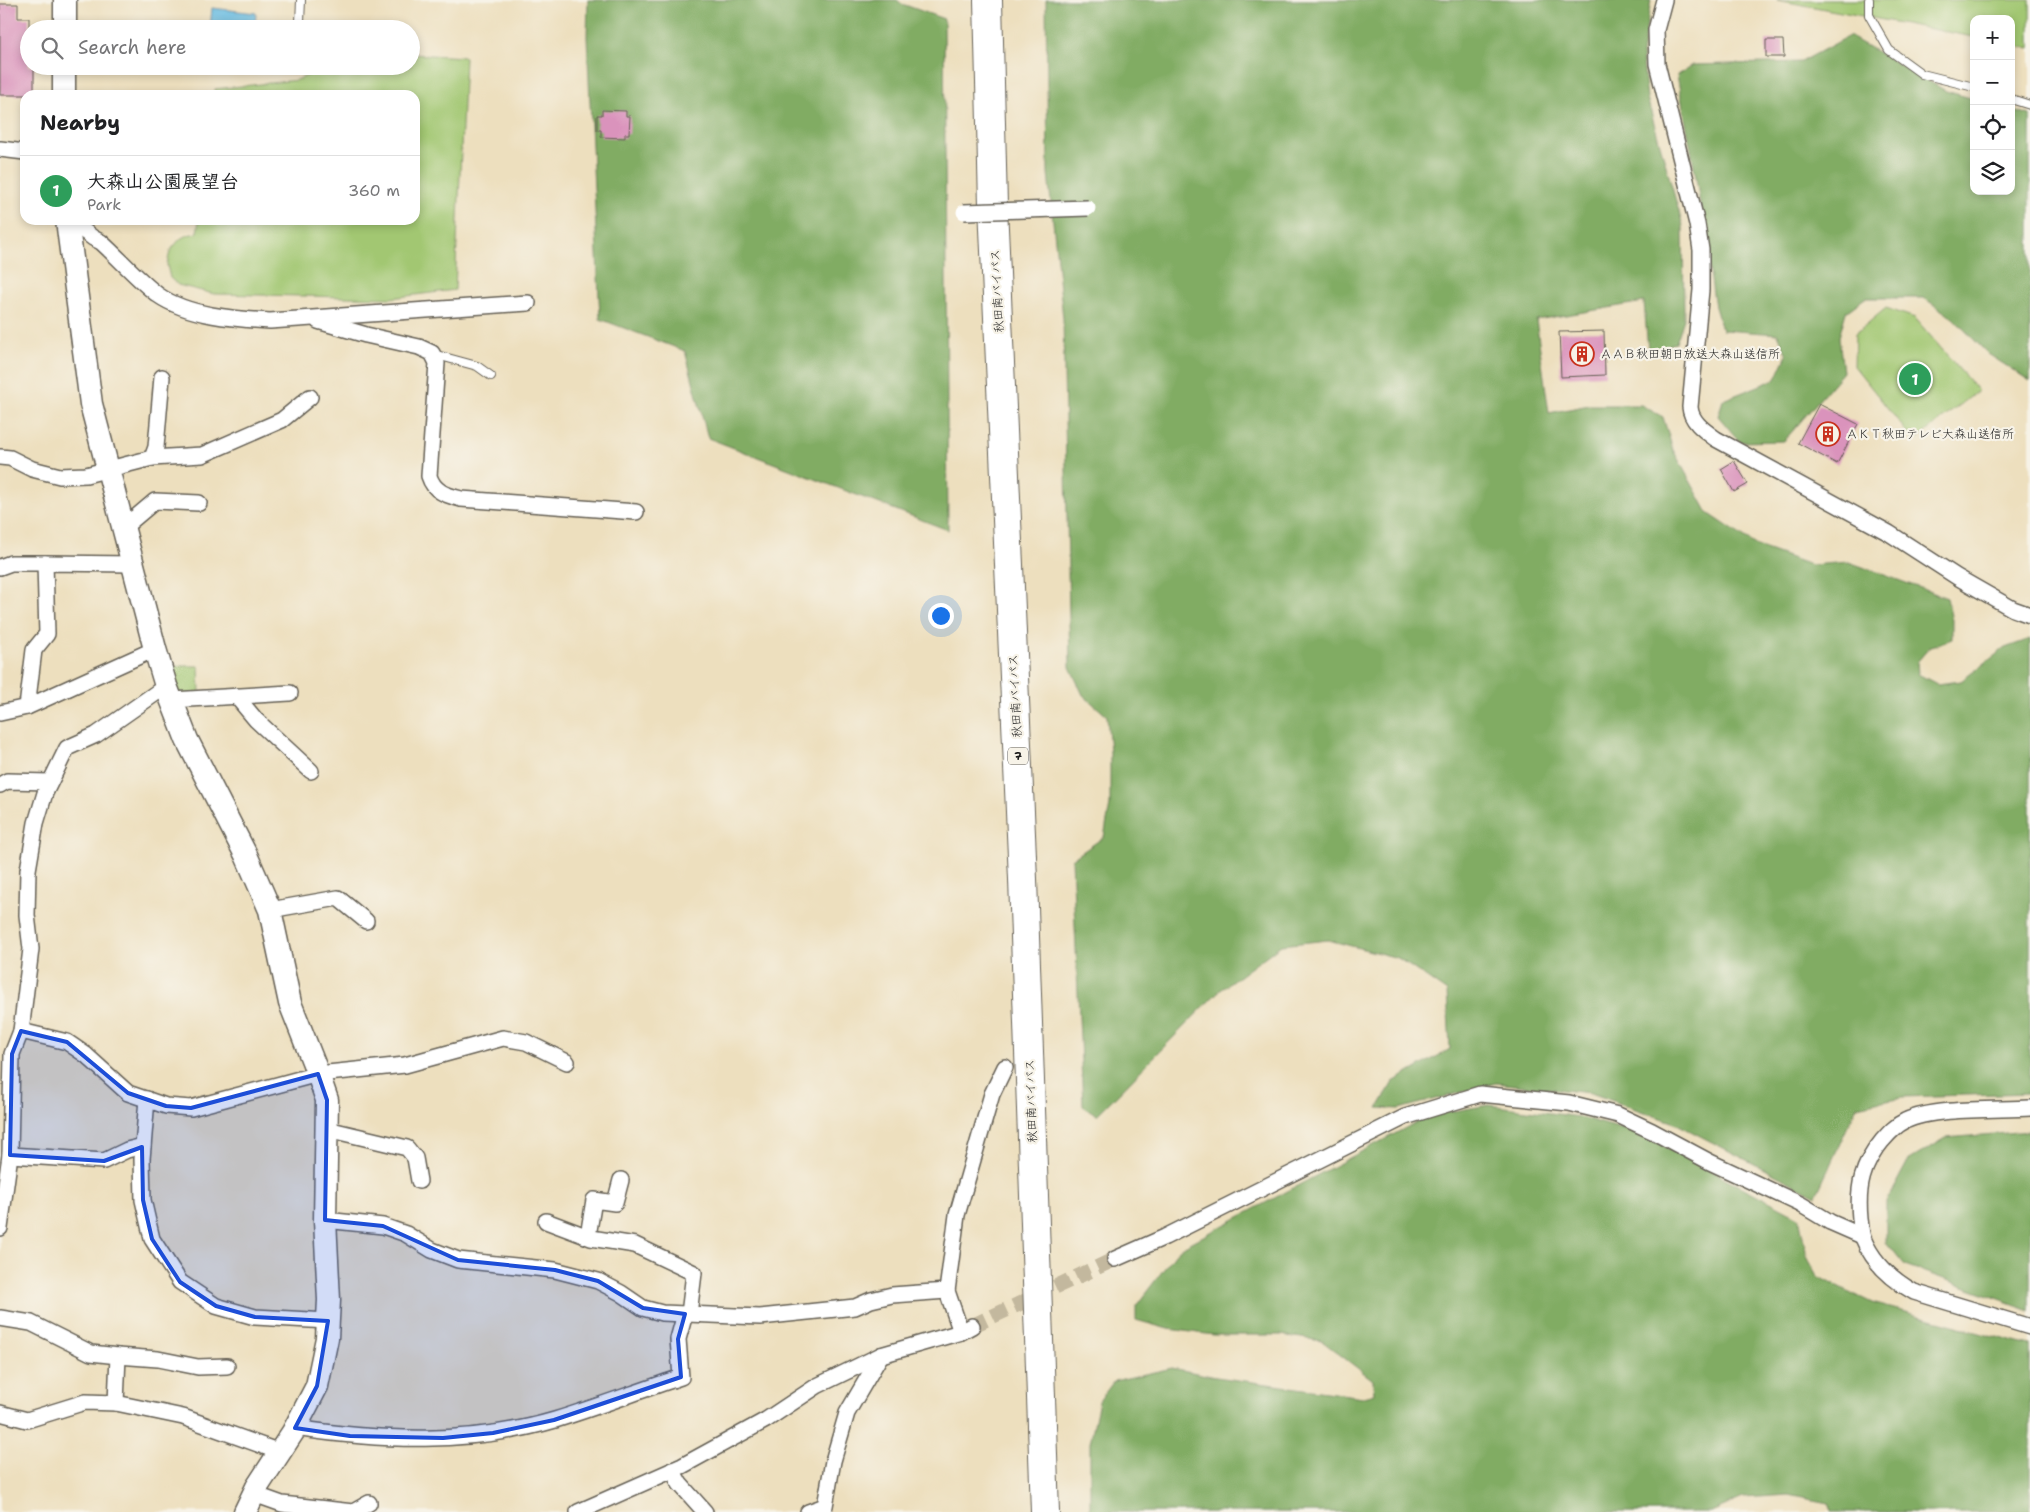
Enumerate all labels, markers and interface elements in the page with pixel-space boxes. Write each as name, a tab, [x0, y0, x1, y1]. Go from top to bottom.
map controls	[1970, 15, 2015, 195]
button: +	[1970, 15, 2015, 60]
search box	[20, 20, 420, 75]
icon: search	[38, 34, 66, 62]
text: Search here	[78, 35, 187, 60]
button: −	[1970, 60, 2015, 105]
button: locate	[1970, 105, 2015, 150]
text: Nearby	[40, 109, 120, 137]
button: layers	[1970, 150, 2015, 195]
text: 大森山公園展望台	[87, 169, 239, 194]
text: 1	[52, 180, 60, 201]
text: 360 m	[348, 180, 400, 201]
text: Park	[87, 194, 121, 215]
street label: 秋田南バイパス	[987, 249, 1007, 333]
building icon: ＡＡＢ秋田朝日放送大森山送信所	[1569, 341, 1595, 367]
place label: ＡＡＢ秋田朝日放送大森山送信所	[1600, 346, 1780, 362]
pin: 1	[1899, 360, 1931, 398]
building icon: ＡＫＴ秋田テレビ大森山送信所	[1815, 421, 1841, 447]
place label: ＡＫＴ秋田テレビ大森山送信所	[1846, 426, 2014, 442]
your location	[928, 603, 954, 629]
street label: 秋田南バイパス	[1005, 654, 1025, 738]
road number: 7	[1008, 748, 1028, 764]
street label: 秋田南バイパス	[1022, 1059, 1040, 1143]

